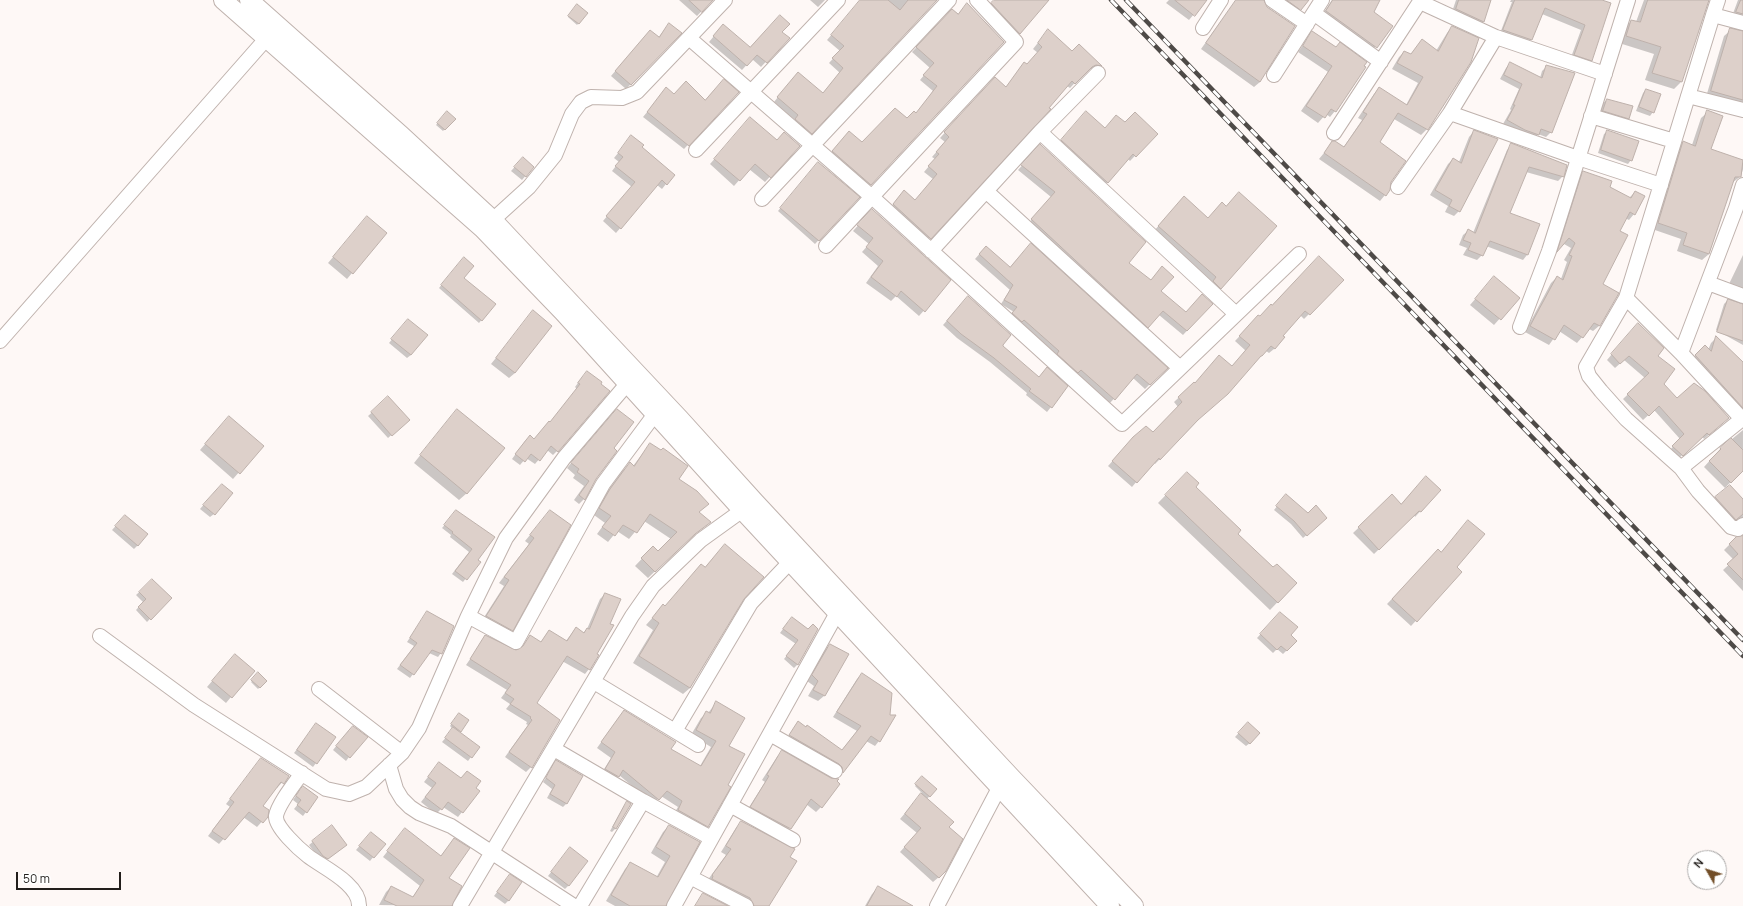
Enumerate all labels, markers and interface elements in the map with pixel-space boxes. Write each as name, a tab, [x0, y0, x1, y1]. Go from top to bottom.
north arrow	[1687, 850, 1727, 890]
text: N	[1690, 855, 1706, 871]
scale bar	[18, 864, 123, 890]
text: 50 m	[23, 870, 50, 887]

